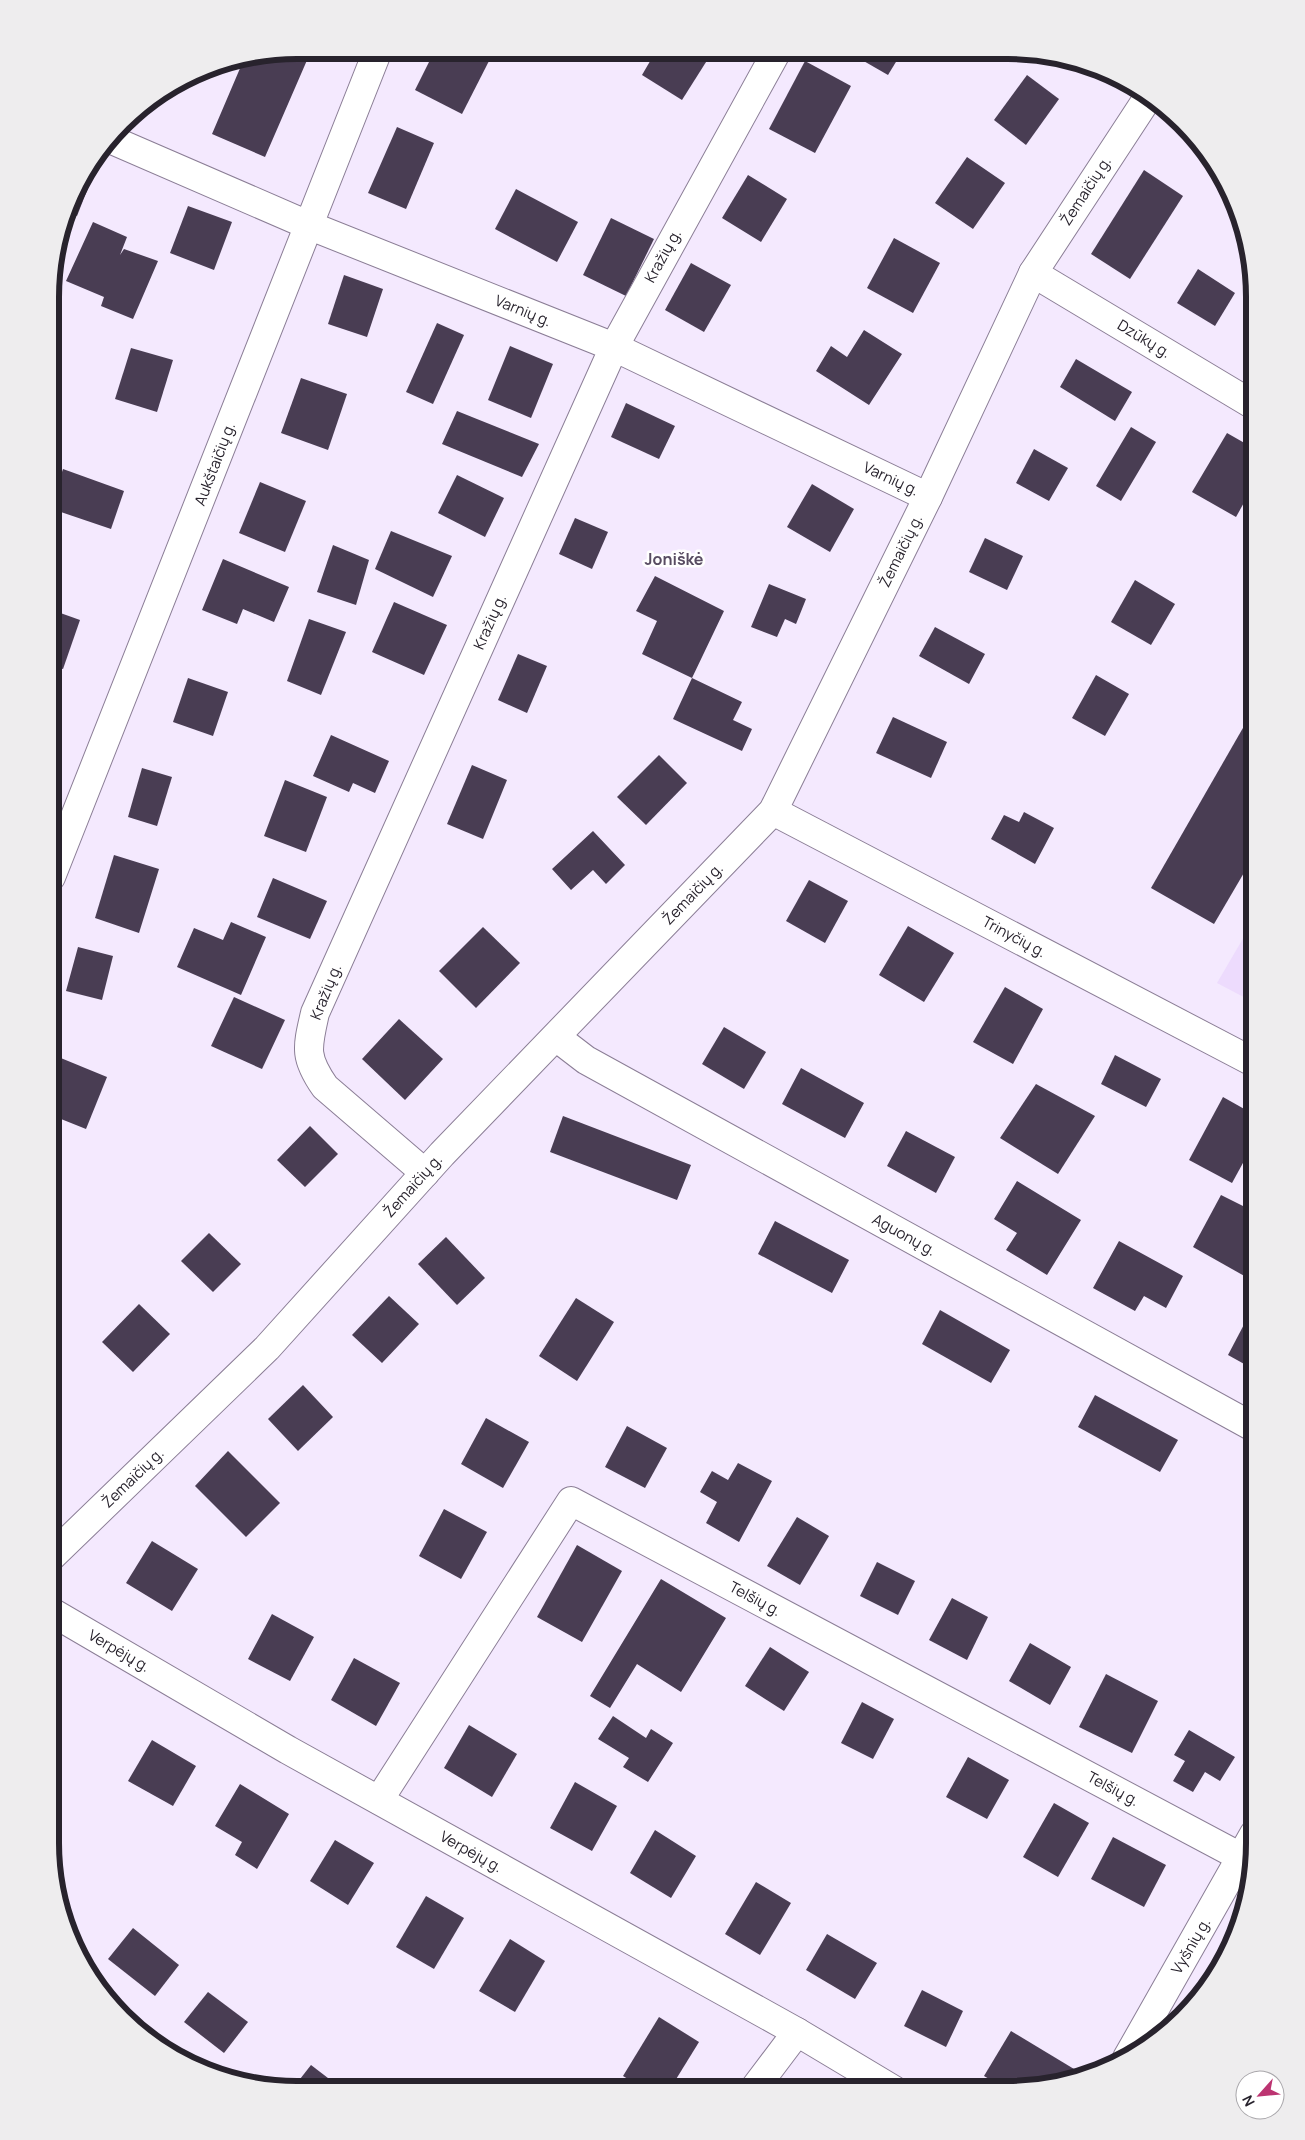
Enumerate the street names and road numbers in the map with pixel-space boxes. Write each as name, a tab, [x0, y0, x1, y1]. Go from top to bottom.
street label: Žemaičių g.	[1055, 152, 1116, 229]
street label: Kražių g.	[639, 225, 686, 286]
street label: Varnių g.	[492, 290, 555, 331]
street label: Dzūkų g.	[1114, 314, 1175, 363]
street label: Aukštaičių g.	[189, 419, 240, 508]
street label: Varnių g.	[860, 457, 922, 501]
street label: Žemaičių g.	[874, 511, 927, 591]
street label: Kražių g.	[468, 591, 511, 653]
street label: Žemaičių g.	[658, 858, 727, 929]
street label: Trinyčių g.	[979, 911, 1050, 962]
street label: Kražių g.	[305, 961, 346, 1023]
street label: Žemaičių g.	[379, 1149, 447, 1222]
street label: Aguonų g.	[869, 1208, 940, 1261]
street label: Žemaičių g.	[97, 1443, 168, 1512]
street label: Telšių g.	[726, 1576, 785, 1621]
street label: Verpėjų g.	[84, 1624, 154, 1677]
street label: Telšių g.	[1084, 1766, 1143, 1811]
street label: Verpėjų g.	[436, 1826, 506, 1877]
street label: Vyšnių g.	[1166, 1914, 1215, 1978]

